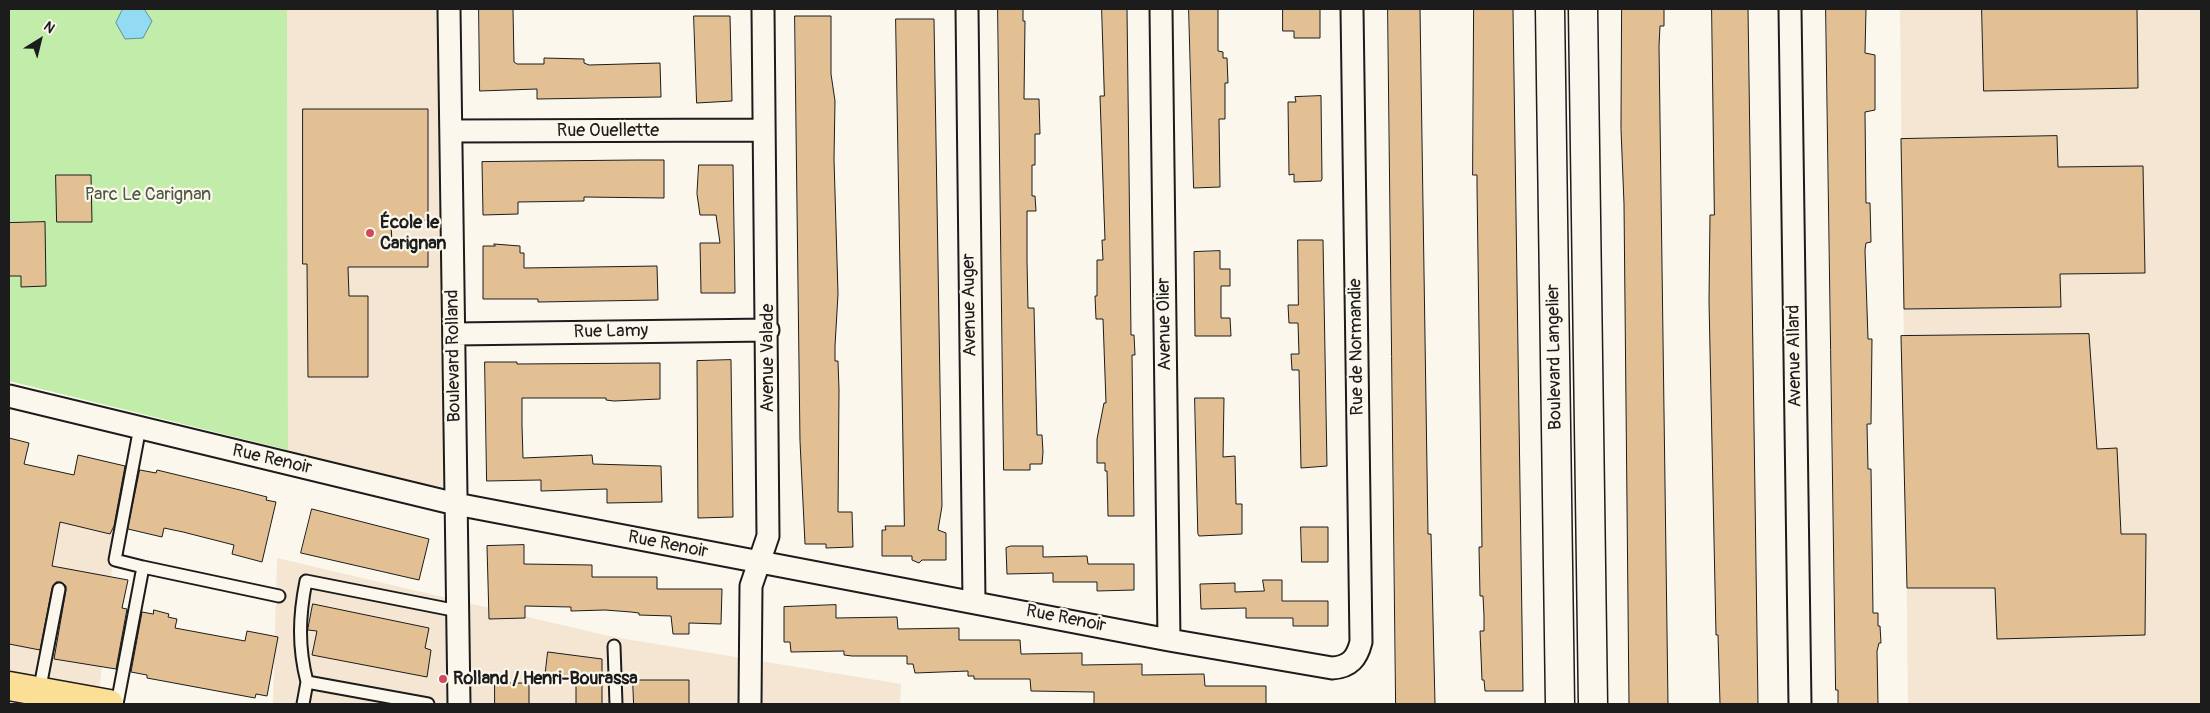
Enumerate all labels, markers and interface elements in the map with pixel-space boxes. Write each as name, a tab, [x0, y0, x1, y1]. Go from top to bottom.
north arrow	[15, 15, 65, 65]
text: N	[40, 18, 58, 37]
street label: Rue Ouellette	[557, 120, 659, 142]
park label: Parc Le Carignan	[85, 184, 211, 206]
place label: École le Carignan	[380, 212, 446, 254]
marker: École le Carignan	[364, 227, 376, 239]
street label: Avenue Auger	[958, 253, 982, 357]
street label: Avenue Olier	[1153, 277, 1177, 371]
street label: Rue de Normandie	[1345, 278, 1369, 416]
street label: Boulevard Langelier	[1543, 284, 1567, 430]
street label: Boulevard Rolland	[442, 289, 466, 423]
street label: Avenue Valade	[757, 304, 779, 412]
street label: Avenue Allard	[1783, 304, 1807, 408]
street label: Rue Lamy	[574, 321, 648, 343]
street label: Rue Renoir	[230, 440, 314, 480]
street label: Rue Renoir	[626, 527, 710, 563]
street label: Rue Renoir	[1024, 601, 1108, 637]
place label: Rolland / Henri-Bourassa	[453, 668, 638, 690]
marker: Rolland / Henri-Bourassa	[437, 673, 449, 685]

